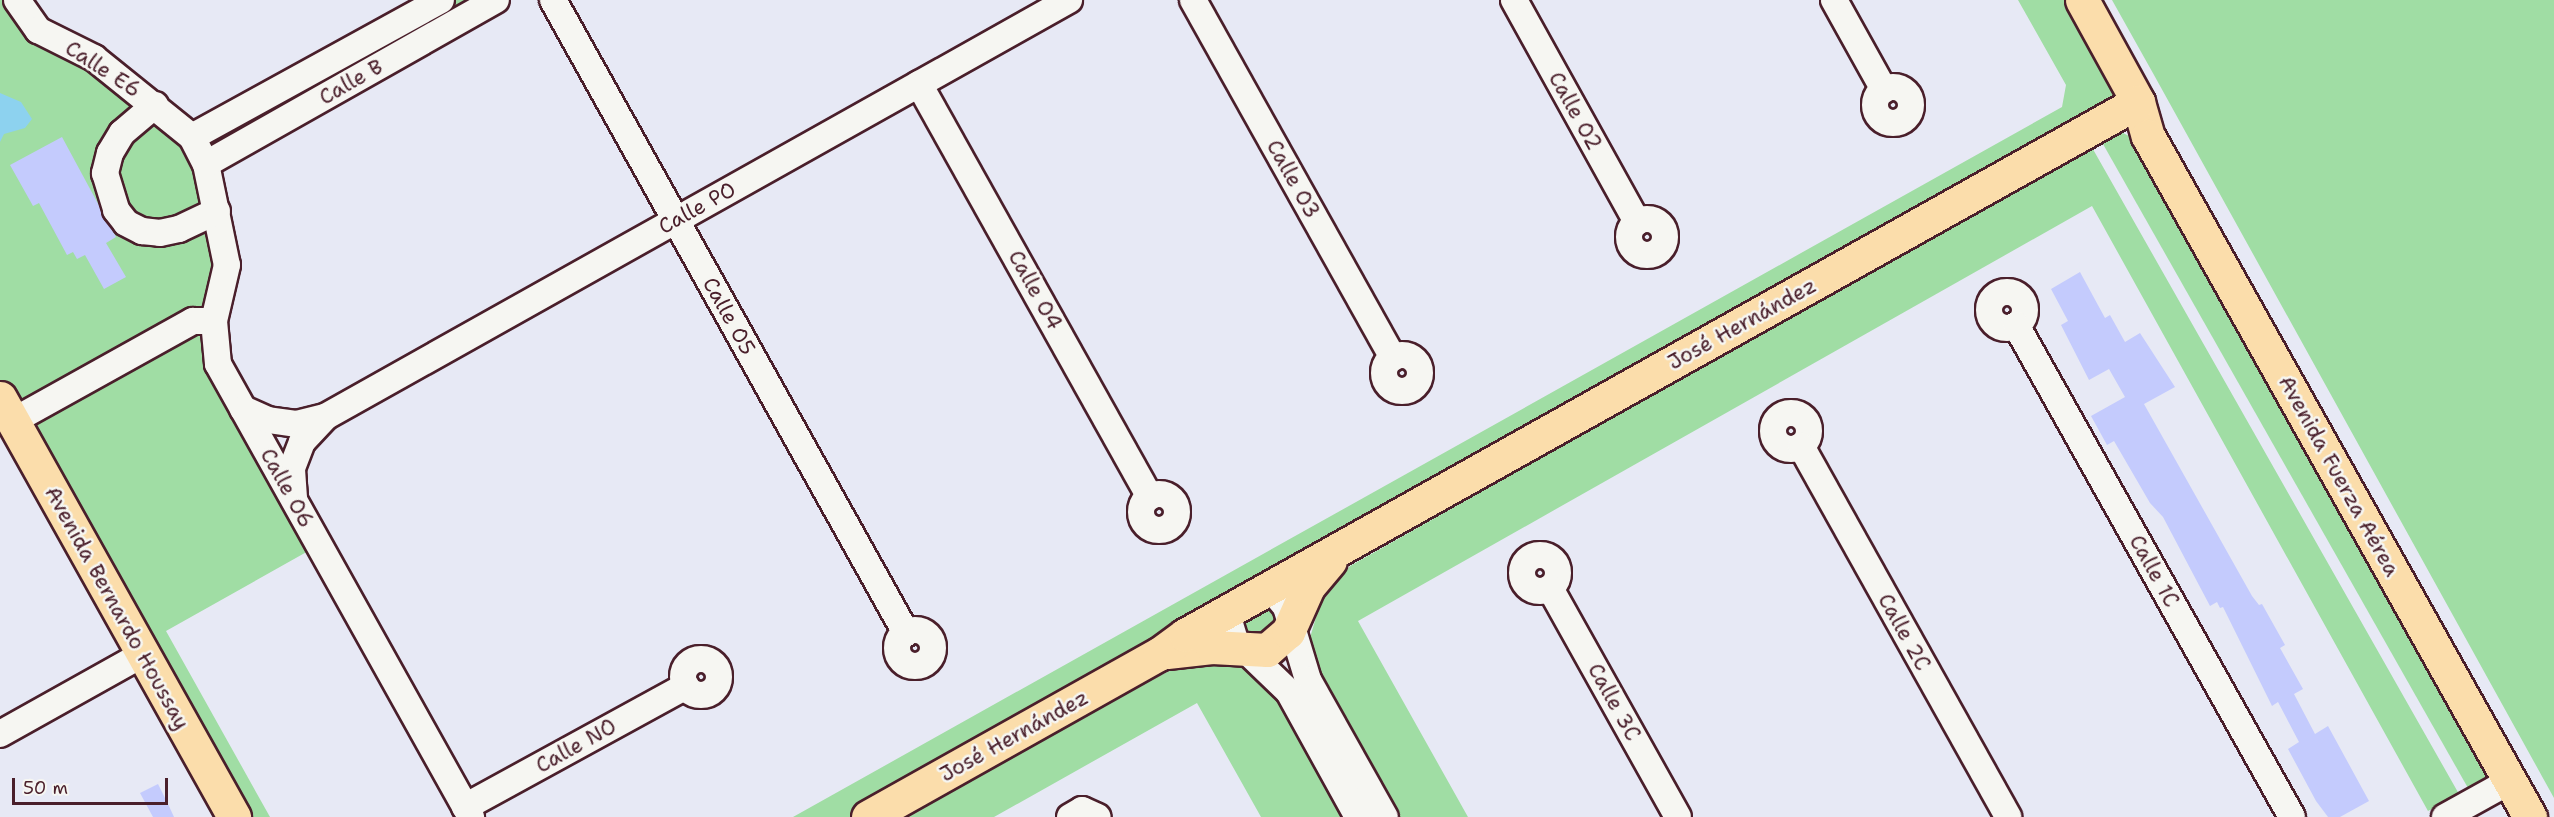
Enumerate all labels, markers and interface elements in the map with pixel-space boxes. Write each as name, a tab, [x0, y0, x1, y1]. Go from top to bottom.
street label: Calle E6	[61, 35, 145, 103]
street label: Calle B	[315, 54, 387, 110]
street label: Calle O2	[1543, 67, 1607, 155]
street label: Calle O3	[1261, 135, 1325, 223]
street label: Calle PO	[654, 177, 740, 239]
street label: Calle O4	[1003, 246, 1067, 334]
street label: Calle O5	[697, 273, 761, 359]
street label: José Hernández	[1663, 273, 1821, 375]
street label: Avenida Fuerza Aérea	[2273, 371, 2405, 581]
street label: Calle O6	[255, 444, 319, 532]
street label: Avenida Bernardo Houssay	[39, 482, 195, 734]
street label: Calle 1C	[2124, 530, 2184, 612]
street label: Calle 2C	[1873, 589, 1935, 675]
street label: Calle 3C	[1582, 659, 1646, 745]
street label: José Hernández	[935, 685, 1093, 787]
street label: Calle NO	[531, 714, 621, 778]
scale bar	[15, 766, 171, 804]
text: 50 m	[23, 776, 68, 800]

